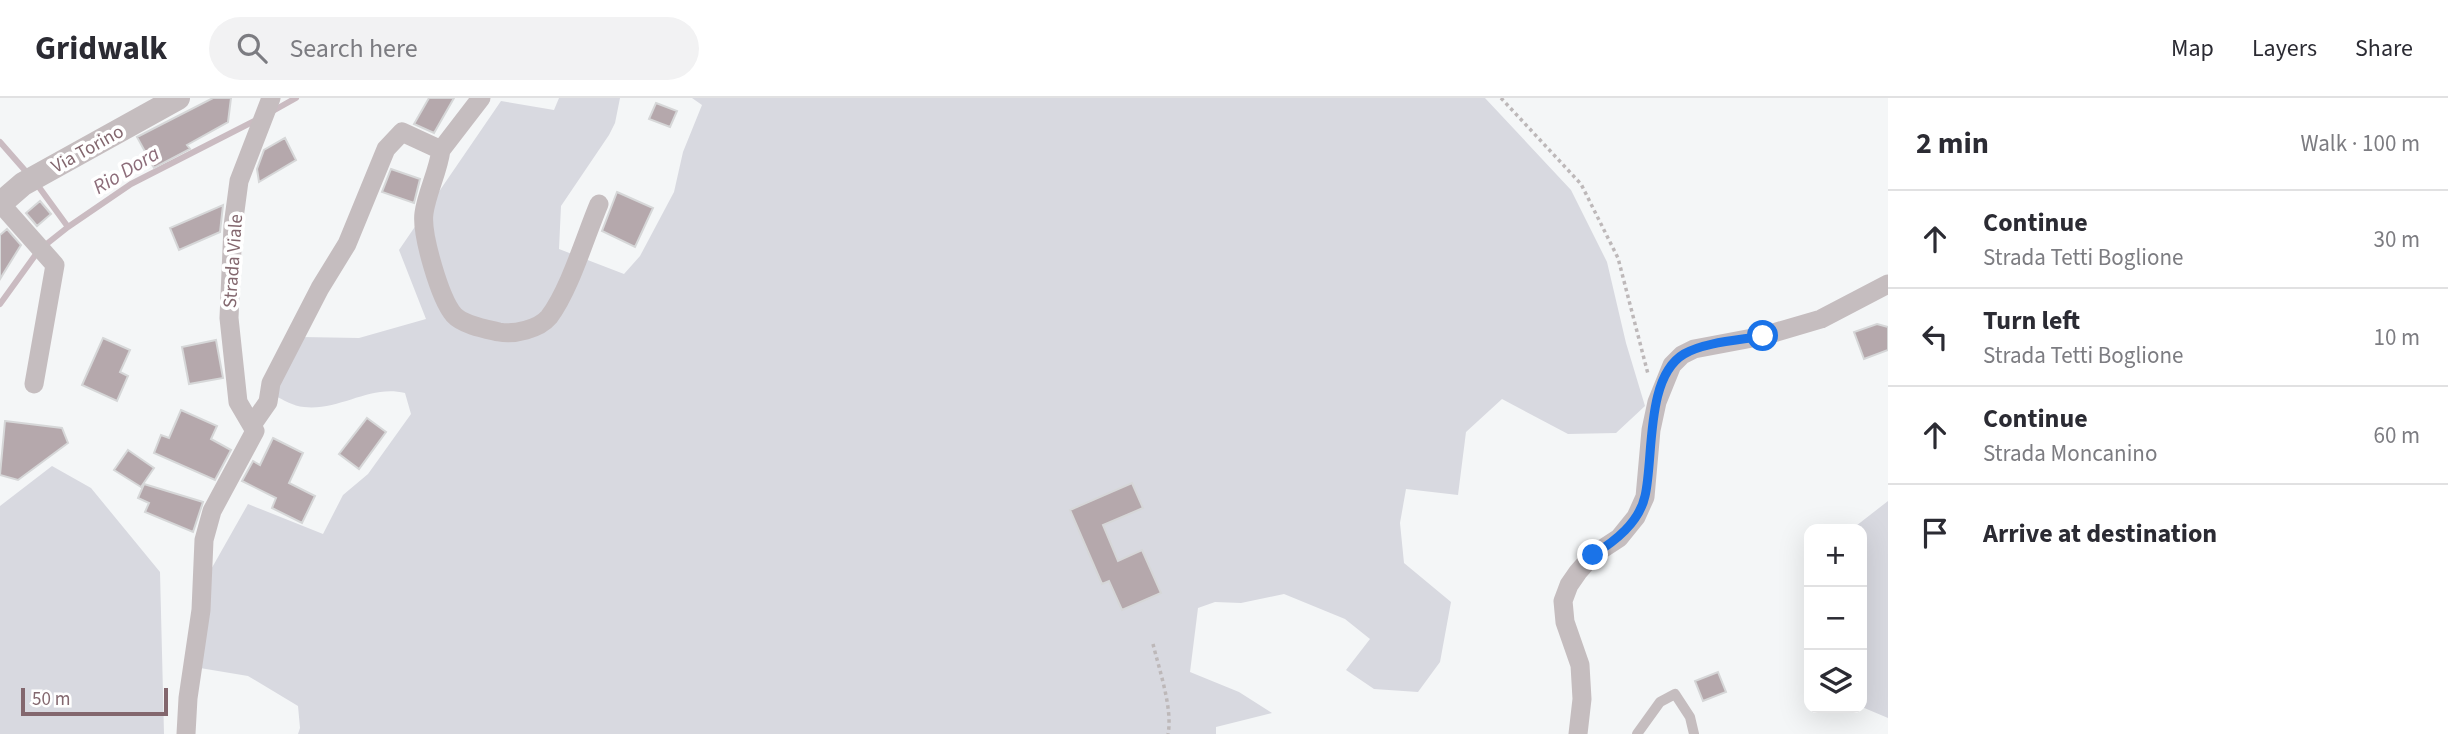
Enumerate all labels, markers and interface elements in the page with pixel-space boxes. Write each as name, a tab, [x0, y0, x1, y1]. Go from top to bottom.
search box	[209, 17, 699, 80]
text: Gridwalk	[35, 25, 167, 72]
icon: search	[233, 29, 271, 67]
text: Search here	[289, 30, 418, 67]
text: Map	[2171, 31, 2214, 66]
text: Layers	[2252, 31, 2317, 66]
text: Share	[2355, 31, 2413, 66]
street label: Via Torino	[47, 118, 129, 180]
text: 2 min	[1916, 122, 1989, 165]
text: Walk · 100 m	[2301, 127, 2420, 160]
water label: Rio Dora	[87, 138, 165, 202]
text: Continue	[1983, 204, 2088, 241]
street label: Strada Viale	[217, 213, 250, 309]
icon: ahead	[1916, 220, 1954, 258]
text: 30 m	[2373, 223, 2420, 256]
text: Strada Tetti Boglione	[1983, 241, 2183, 274]
text: Turn left	[1983, 302, 2080, 339]
icon: left	[1916, 318, 1954, 356]
route start	[1747, 320, 1778, 351]
text: 10 m	[2373, 321, 2420, 354]
text: Strada Tetti Boglione	[1983, 339, 2183, 372]
text: Continue	[1983, 400, 2088, 437]
icon: ahead	[1916, 416, 1954, 454]
text: 60 m	[2373, 419, 2420, 452]
text: Strada Moncanino	[1983, 437, 2157, 470]
icon: arrive	[1916, 514, 1954, 552]
text: Arrive at destination	[1983, 515, 2217, 552]
map controls	[1804, 524, 1867, 713]
button: +	[1804, 524, 1867, 587]
route end	[1577, 539, 1608, 570]
button: −	[1804, 587, 1867, 650]
button: layers	[1804, 650, 1867, 713]
scale bar	[21, 685, 168, 717]
text: 50 m	[32, 686, 70, 713]

